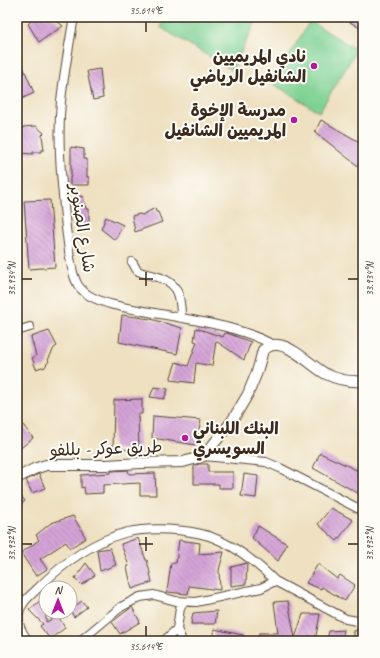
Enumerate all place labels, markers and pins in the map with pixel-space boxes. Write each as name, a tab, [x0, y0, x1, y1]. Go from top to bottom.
place label: نادي المريميين الشانفيل الرياضي	[190, 46, 306, 92]
marker: نادي المريميين الشانفيل الرياضي	[309, 61, 319, 71]
place label: مدرسة الإخوة المريميين الشانفيل	[164, 100, 286, 141]
marker: مدرسة الإخوة المريميين الشانفيل	[289, 115, 299, 125]
place label: البنك اللبناني السويسري	[193, 418, 279, 461]
marker: البنك اللبناني السويسري	[180, 433, 190, 443]

